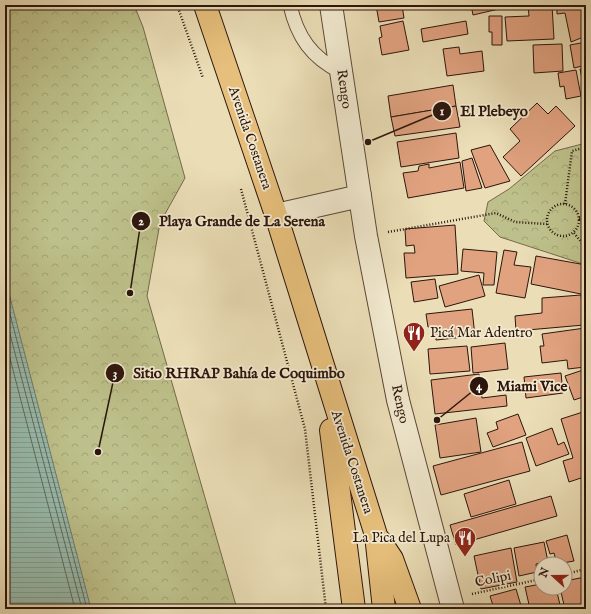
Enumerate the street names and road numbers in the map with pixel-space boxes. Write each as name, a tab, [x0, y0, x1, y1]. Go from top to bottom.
street label: Rengo	[332, 68, 356, 110]
street label: Avenida Costanera	[224, 83, 276, 193]
street label: Rengo	[387, 383, 413, 426]
street label: Avenida Costanera	[326, 407, 378, 517]
street label: Colipi	[473, 566, 513, 592]

